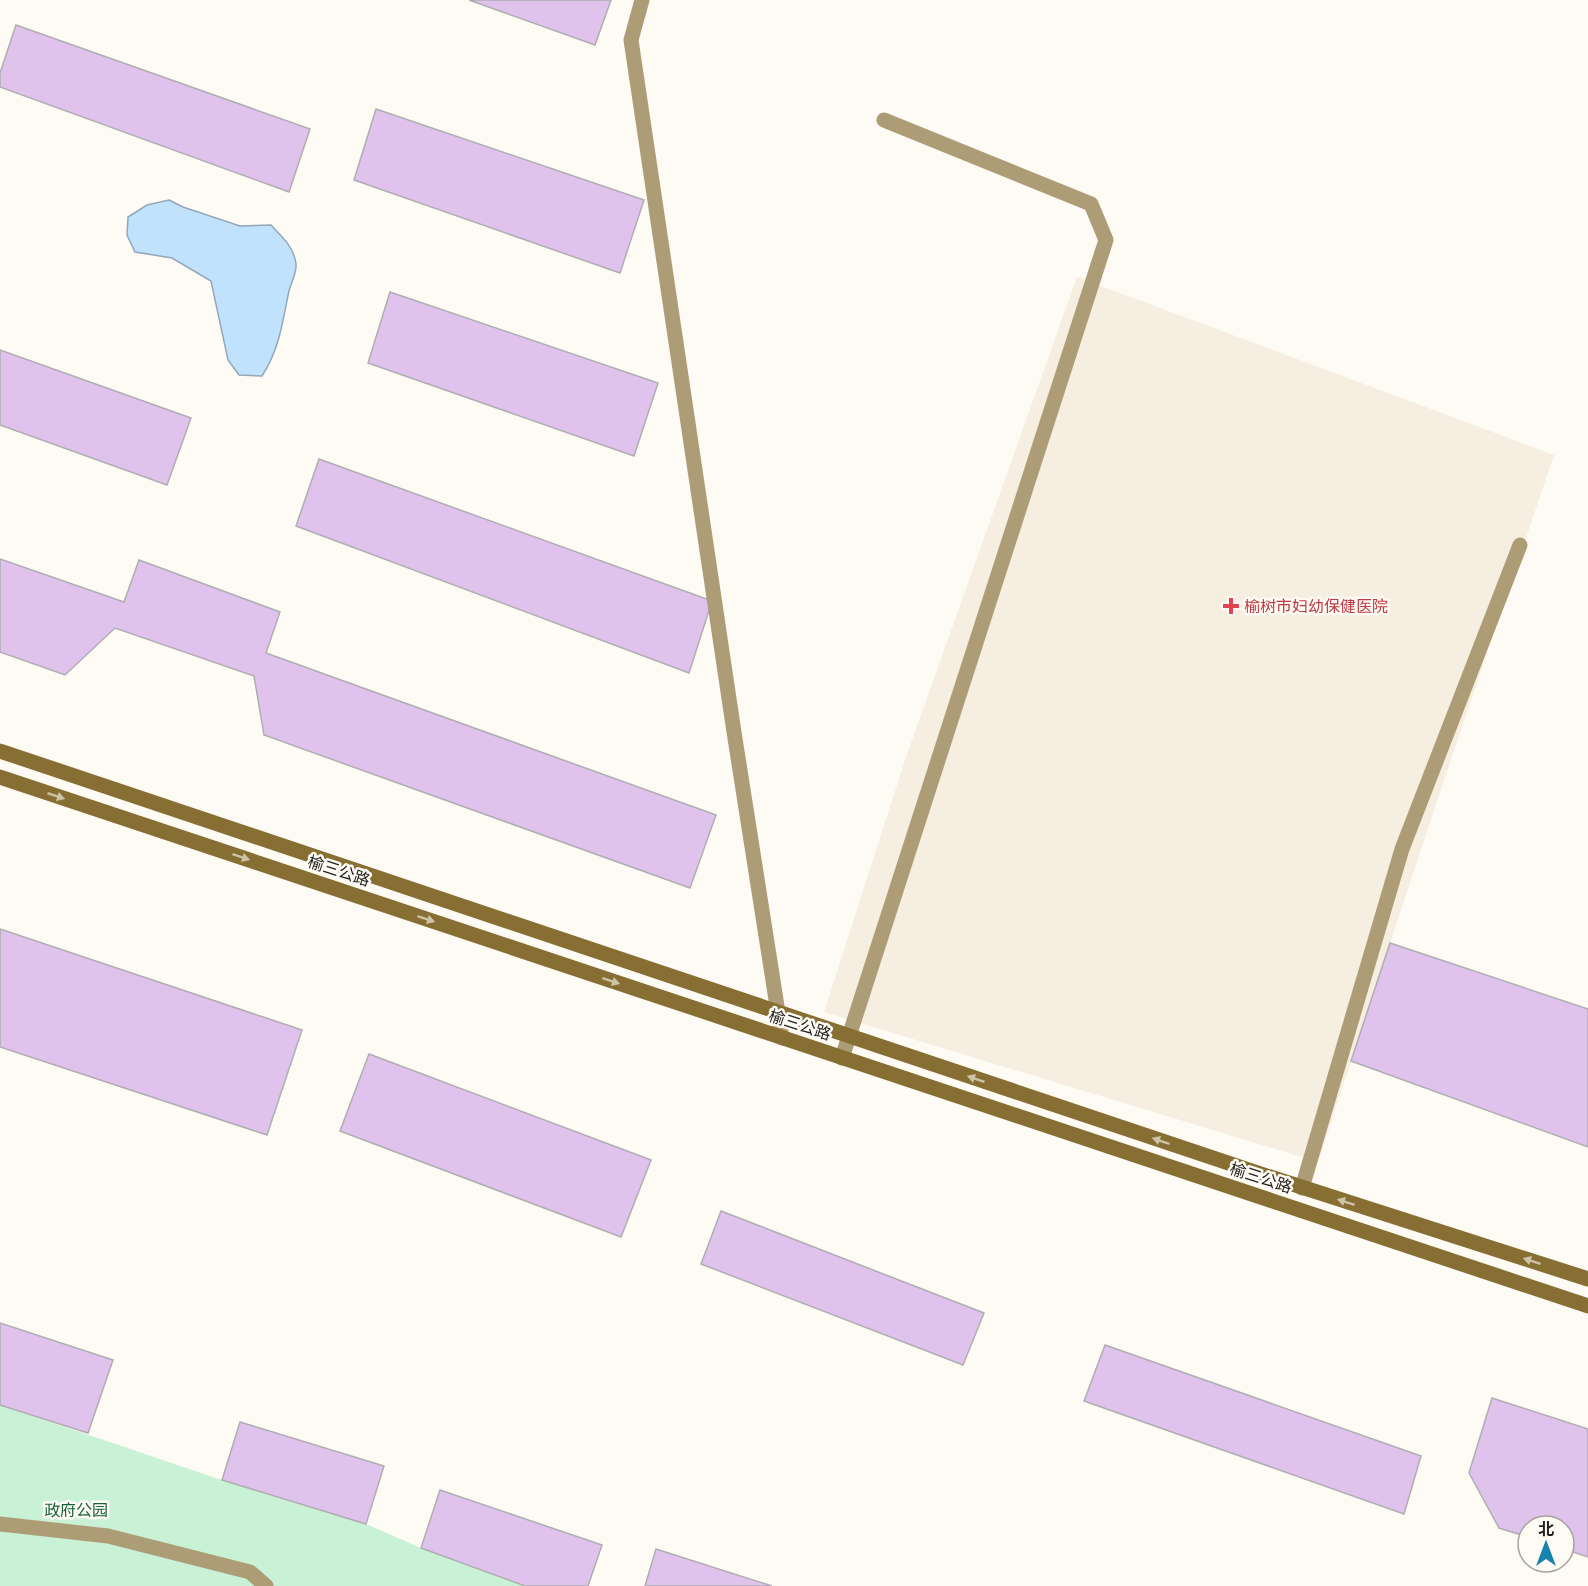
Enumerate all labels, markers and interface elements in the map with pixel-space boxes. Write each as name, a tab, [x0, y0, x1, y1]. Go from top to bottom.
marker: 榆树市妇幼保健医院	[1222, 597, 1240, 615]
place label: 榆树市妇幼保健医院	[1244, 597, 1388, 616]
one-way arrow	[47, 791, 65, 801]
street label: 榆三公路	[306, 852, 372, 890]
one-way arrow	[232, 853, 250, 863]
one-way arrow	[417, 915, 435, 924]
one-way arrow	[602, 976, 620, 986]
street label: 榆三公路	[767, 1006, 833, 1044]
one-way arrow	[967, 1074, 985, 1083]
one-way arrow	[1152, 1136, 1170, 1145]
street label: 榆三公路	[1228, 1159, 1294, 1197]
one-way arrow	[1337, 1197, 1355, 1206]
one-way arrow	[1523, 1256, 1541, 1265]
park label: 政府公园	[44, 1501, 108, 1520]
north arrow	[1516, 1514, 1576, 1574]
text: 北	[1538, 1520, 1554, 1539]

